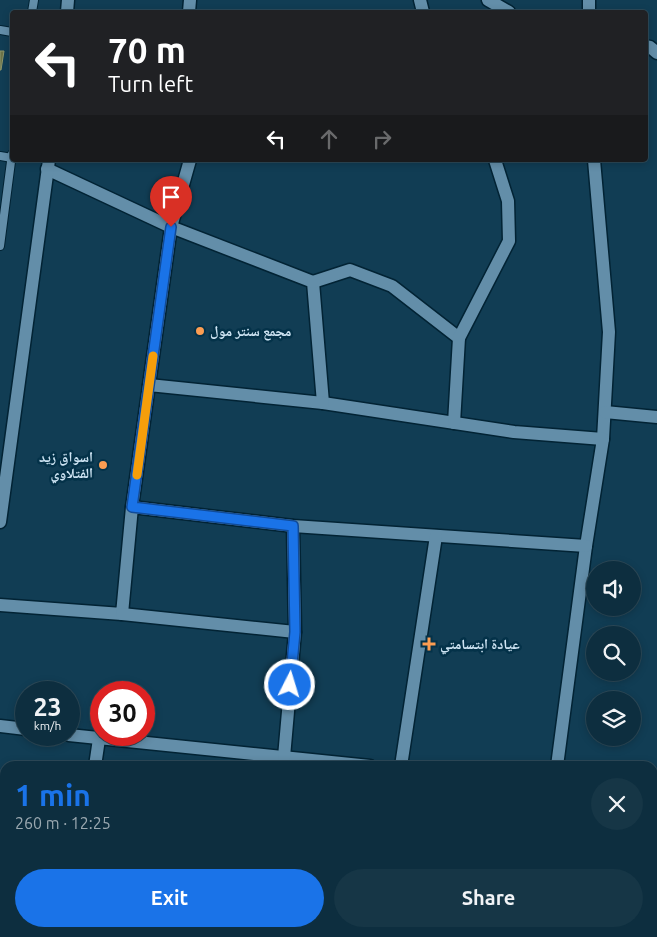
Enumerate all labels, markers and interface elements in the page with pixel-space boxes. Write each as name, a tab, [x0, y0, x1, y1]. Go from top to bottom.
icon: left	[25, 30, 90, 95]
text: 70 m	[108, 30, 186, 70]
text: Turn left	[108, 71, 193, 96]
icon: left	[262, 125, 290, 153]
icon: ahead	[315, 125, 343, 153]
icon: right	[368, 125, 396, 153]
pin	[150, 176, 192, 227]
icon: arrive	[157, 183, 185, 211]
place label: مجمع سنتر مول	[210, 323, 291, 341]
marker: مجمع سنتر مول	[194, 325, 206, 337]
place label: اسواق زيد الفتلاوي	[39, 449, 93, 484]
marker: اسواق زيد الفتلاوي	[97, 459, 109, 471]
map controls	[586, 561, 641, 746]
button: sound	[586, 561, 641, 616]
button: search	[586, 626, 641, 681]
place label: عيادة ابتسامتي	[440, 636, 520, 655]
marker: عيادة ابتسامتي	[422, 637, 436, 651]
position arrow	[263, 658, 315, 710]
speed limit sign: 30	[90, 681, 155, 746]
button: layers	[586, 691, 641, 746]
text: 23	[33, 693, 62, 721]
text: km/h	[34, 719, 61, 732]
text: 1 min	[15, 778, 91, 812]
button: close	[591, 778, 643, 830]
text: 260 m · 12:25	[15, 814, 111, 832]
button: Exit	[15, 869, 324, 927]
button: Share	[334, 869, 643, 927]

